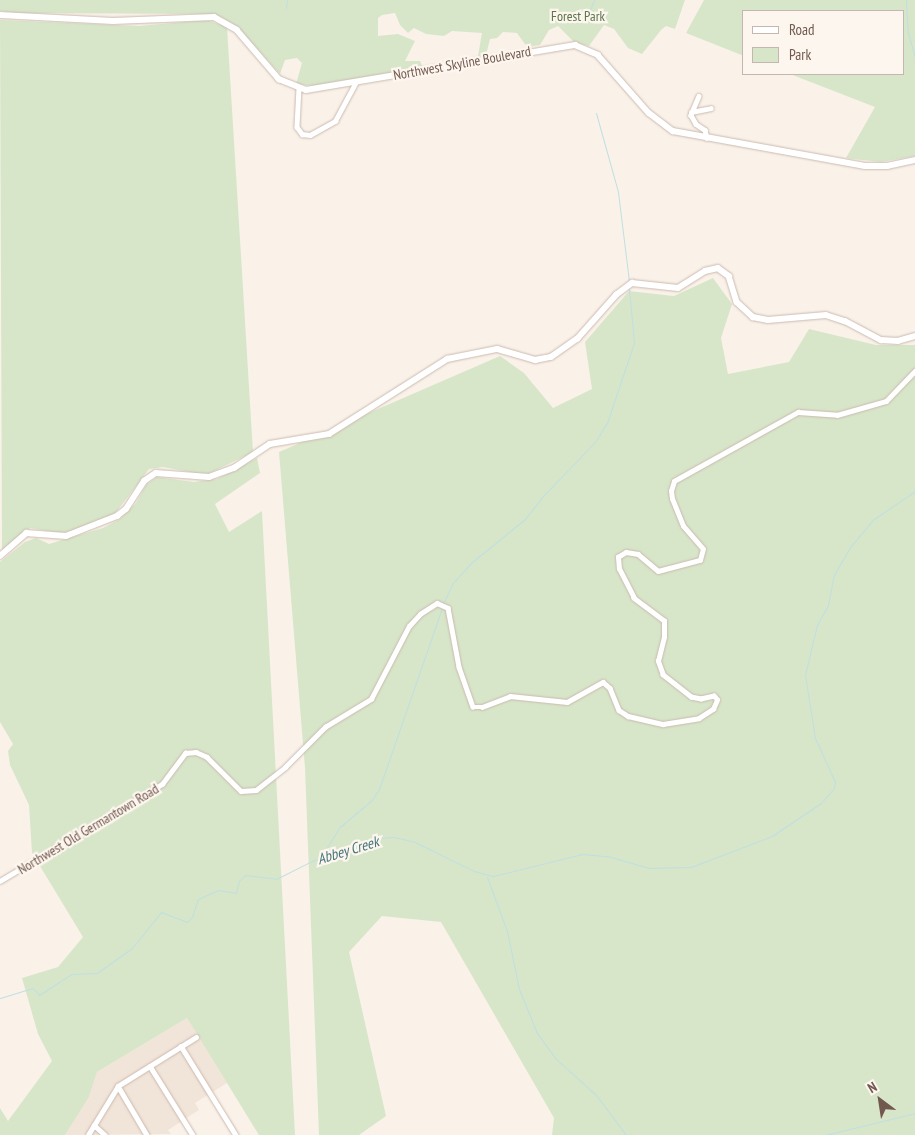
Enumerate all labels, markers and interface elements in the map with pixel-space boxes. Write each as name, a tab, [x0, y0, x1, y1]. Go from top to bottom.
park label: Forest Park	[551, 8, 605, 24]
legend	[742, 10, 905, 75]
text: Road	[789, 20, 815, 39]
street label: Northwest Skyline Boulevard	[392, 43, 532, 83]
text: Park	[789, 45, 811, 64]
street label: Northwest Old Germantown Road	[14, 780, 162, 878]
water label: Abbey Creek	[315, 832, 381, 868]
north arrow	[855, 1075, 905, 1125]
text: N	[864, 1077, 880, 1097]

